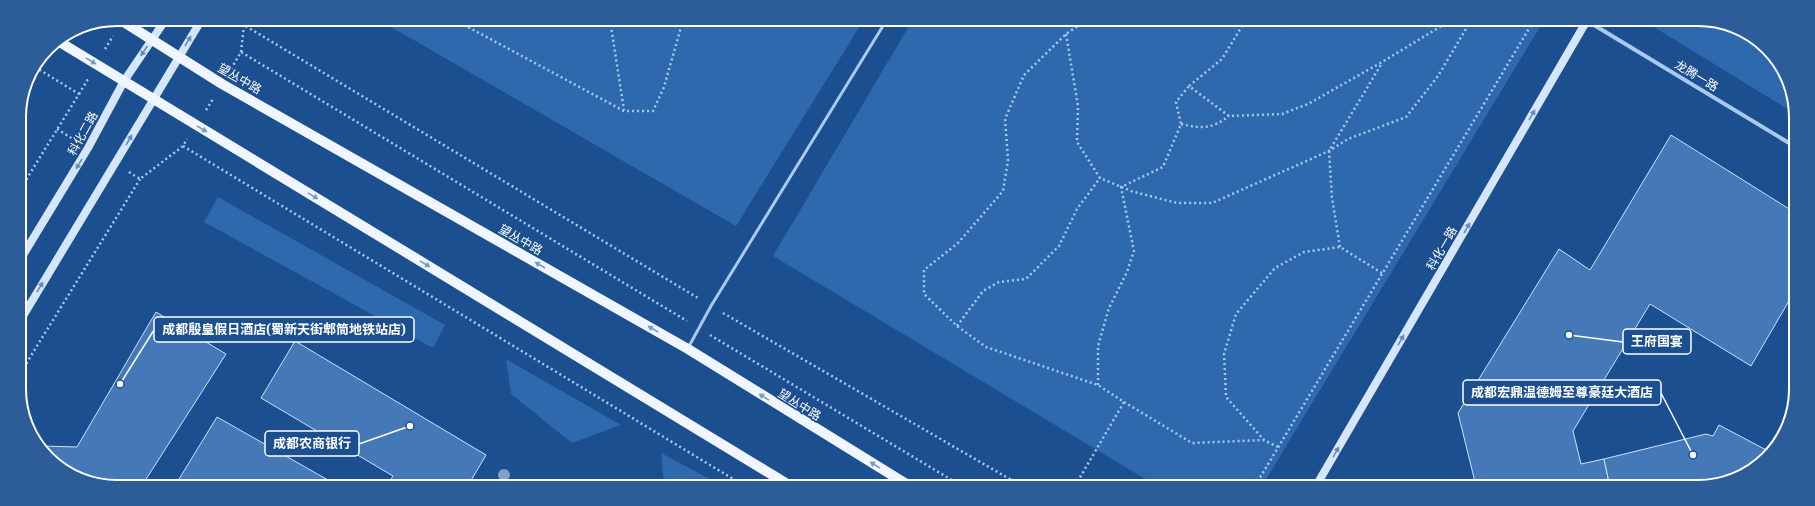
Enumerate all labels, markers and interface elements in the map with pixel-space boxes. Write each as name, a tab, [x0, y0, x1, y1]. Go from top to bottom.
one-way arrow	[185, 36, 192, 47]
one-way arrow	[140, 46, 148, 57]
street label: 龙腾一路	[1673, 57, 1721, 93]
one-way arrow	[85, 58, 97, 65]
street label: 望丛中路	[216, 60, 264, 96]
street label: 科化二路	[64, 109, 100, 157]
one-way arrow	[1529, 109, 1536, 121]
one-way arrow	[196, 125, 208, 132]
one-way arrow	[125, 134, 132, 146]
one-way arrow	[75, 158, 82, 170]
one-way arrow	[308, 192, 319, 200]
street label: 望丛中路	[497, 221, 545, 257]
one-way arrow	[1463, 222, 1470, 234]
street label: 科化一路	[1423, 224, 1459, 272]
one-way arrow	[419, 260, 431, 267]
one-way arrow	[534, 262, 546, 269]
one-way arrow	[37, 281, 44, 293]
callout: 成都殷皇假日酒店(蜀新天街郫筒地铁站店)	[154, 317, 414, 342]
text: 成都殷皇假日酒店(蜀新天街郫筒地铁站店)	[162, 321, 406, 337]
one-way arrow	[647, 326, 659, 333]
callout: 王府国宴	[1623, 329, 1691, 354]
text: 王府国宴	[1631, 333, 1683, 349]
one-way arrow	[1398, 334, 1405, 346]
callout: 成都宏鼎温德姆至尊豪廷大酒店	[1463, 380, 1661, 405]
text: 成都宏鼎温德姆至尊豪廷大酒店	[1471, 384, 1653, 400]
street label: 望丛中路	[776, 385, 824, 423]
one-way arrow	[758, 393, 770, 400]
callout: 成都农商银行	[265, 431, 359, 456]
text: 成都农商银行	[273, 435, 351, 451]
one-way arrow	[1332, 446, 1339, 458]
one-way arrow	[869, 461, 881, 468]

